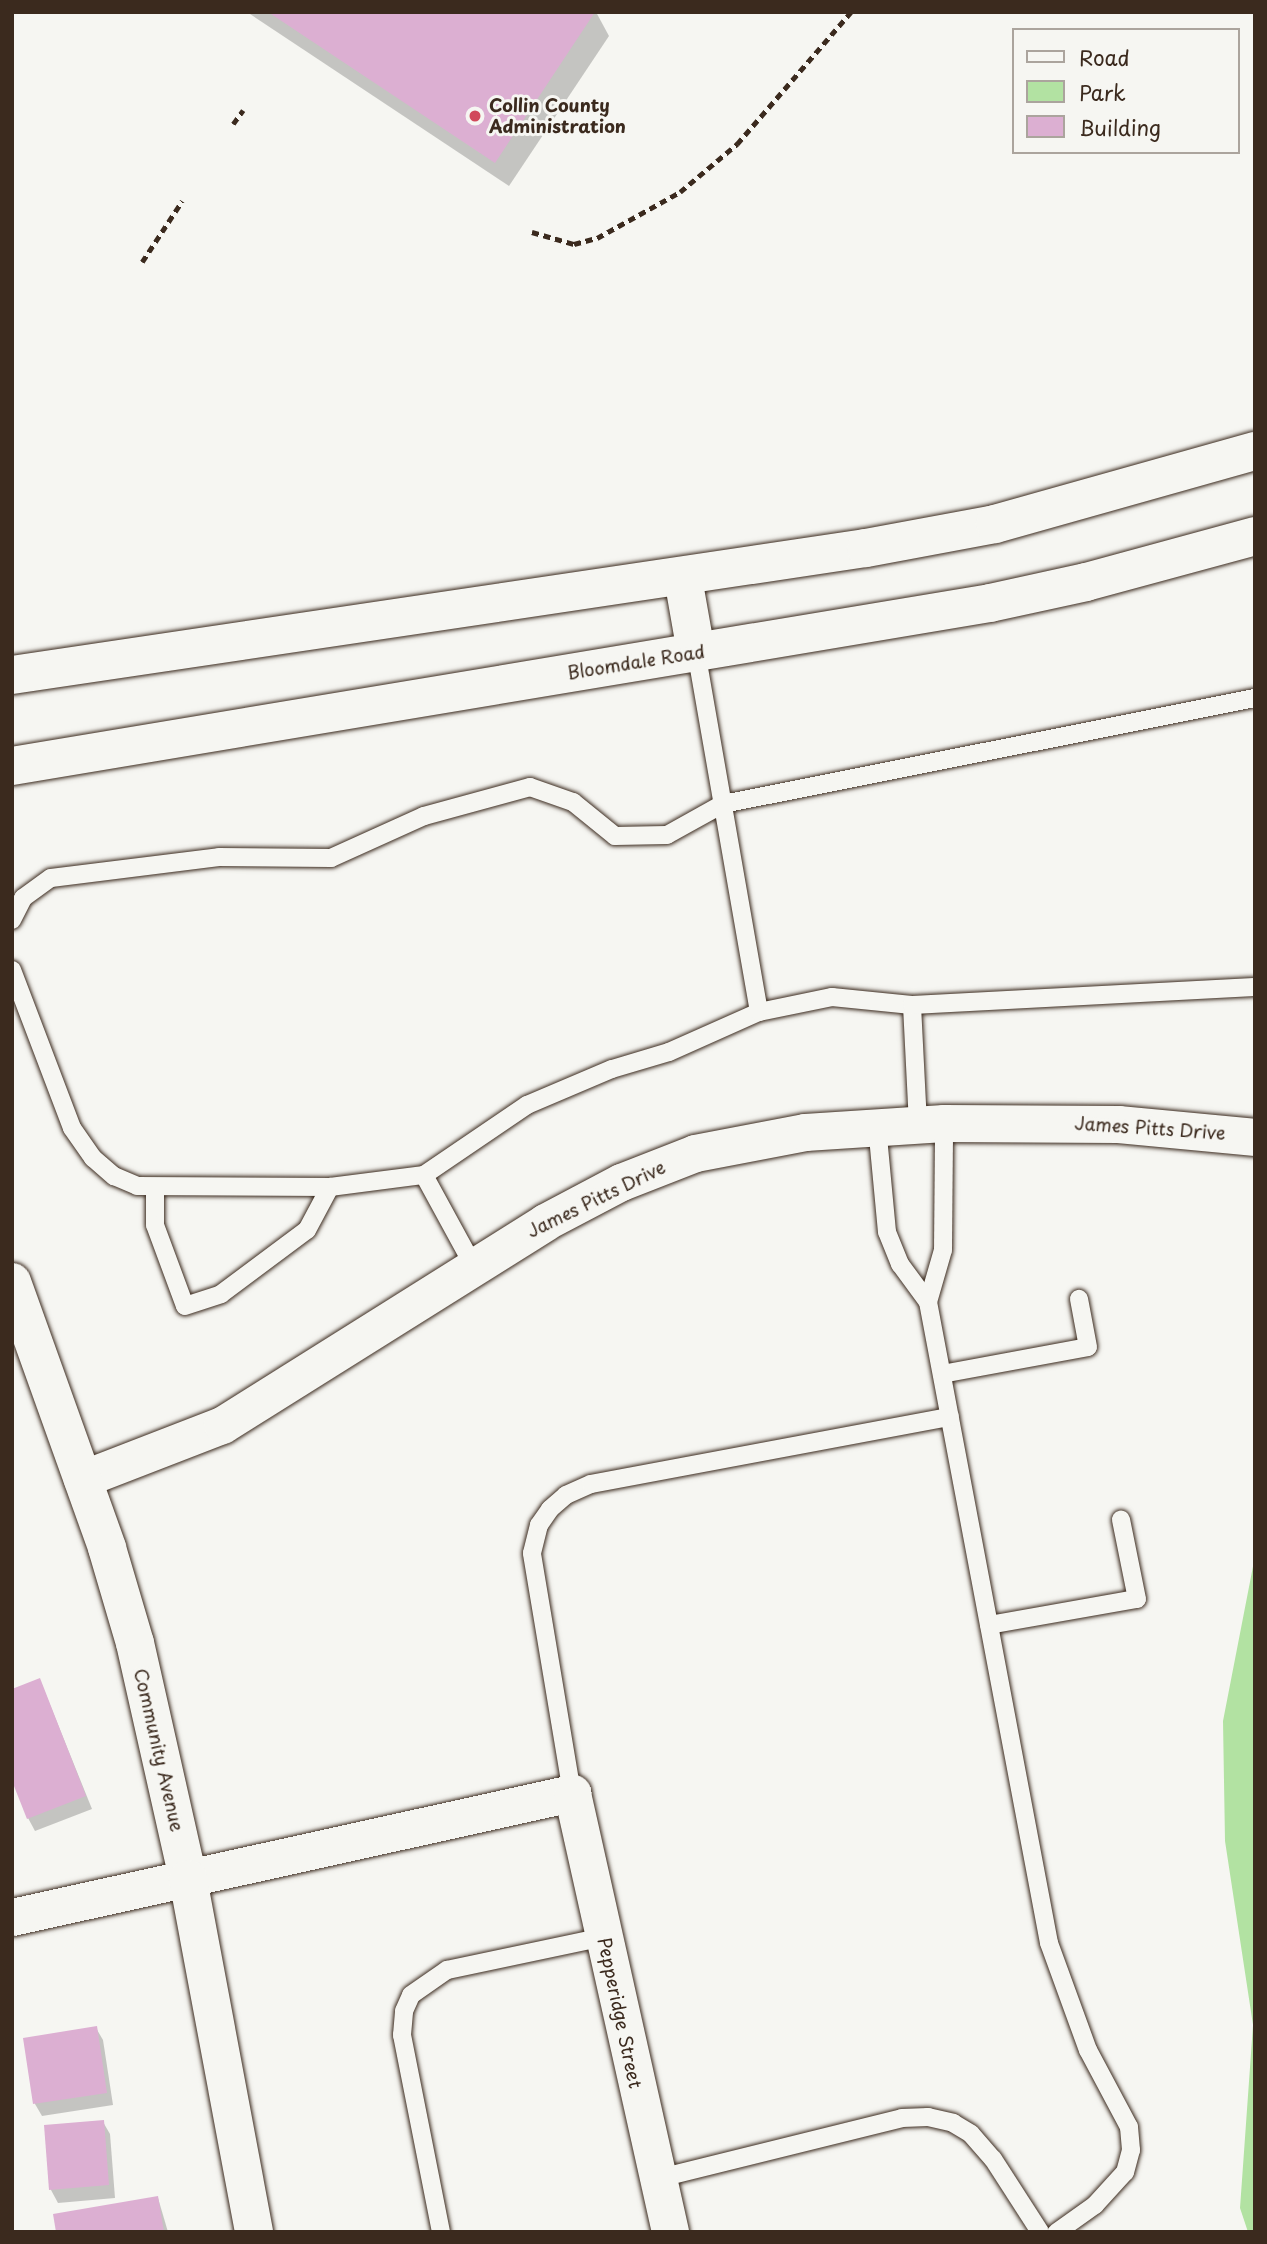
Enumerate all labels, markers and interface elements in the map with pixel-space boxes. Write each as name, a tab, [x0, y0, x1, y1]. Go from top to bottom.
legend	[1012, 28, 1239, 154]
text: Road	[1079, 41, 1130, 73]
text: Park	[1079, 76, 1126, 108]
place label: Collin County Administration	[489, 95, 626, 138]
marker: Collin County Administration	[467, 108, 483, 124]
text: Building	[1079, 111, 1161, 143]
street label: Bloomdale Road	[565, 640, 707, 684]
street label: James Pitts Drive	[1074, 1112, 1226, 1144]
street label: James Pitts Drive	[523, 1156, 669, 1242]
street label: Community Avenue	[130, 1666, 188, 1834]
street label: Pepperidge Street	[593, 1935, 647, 2091]

